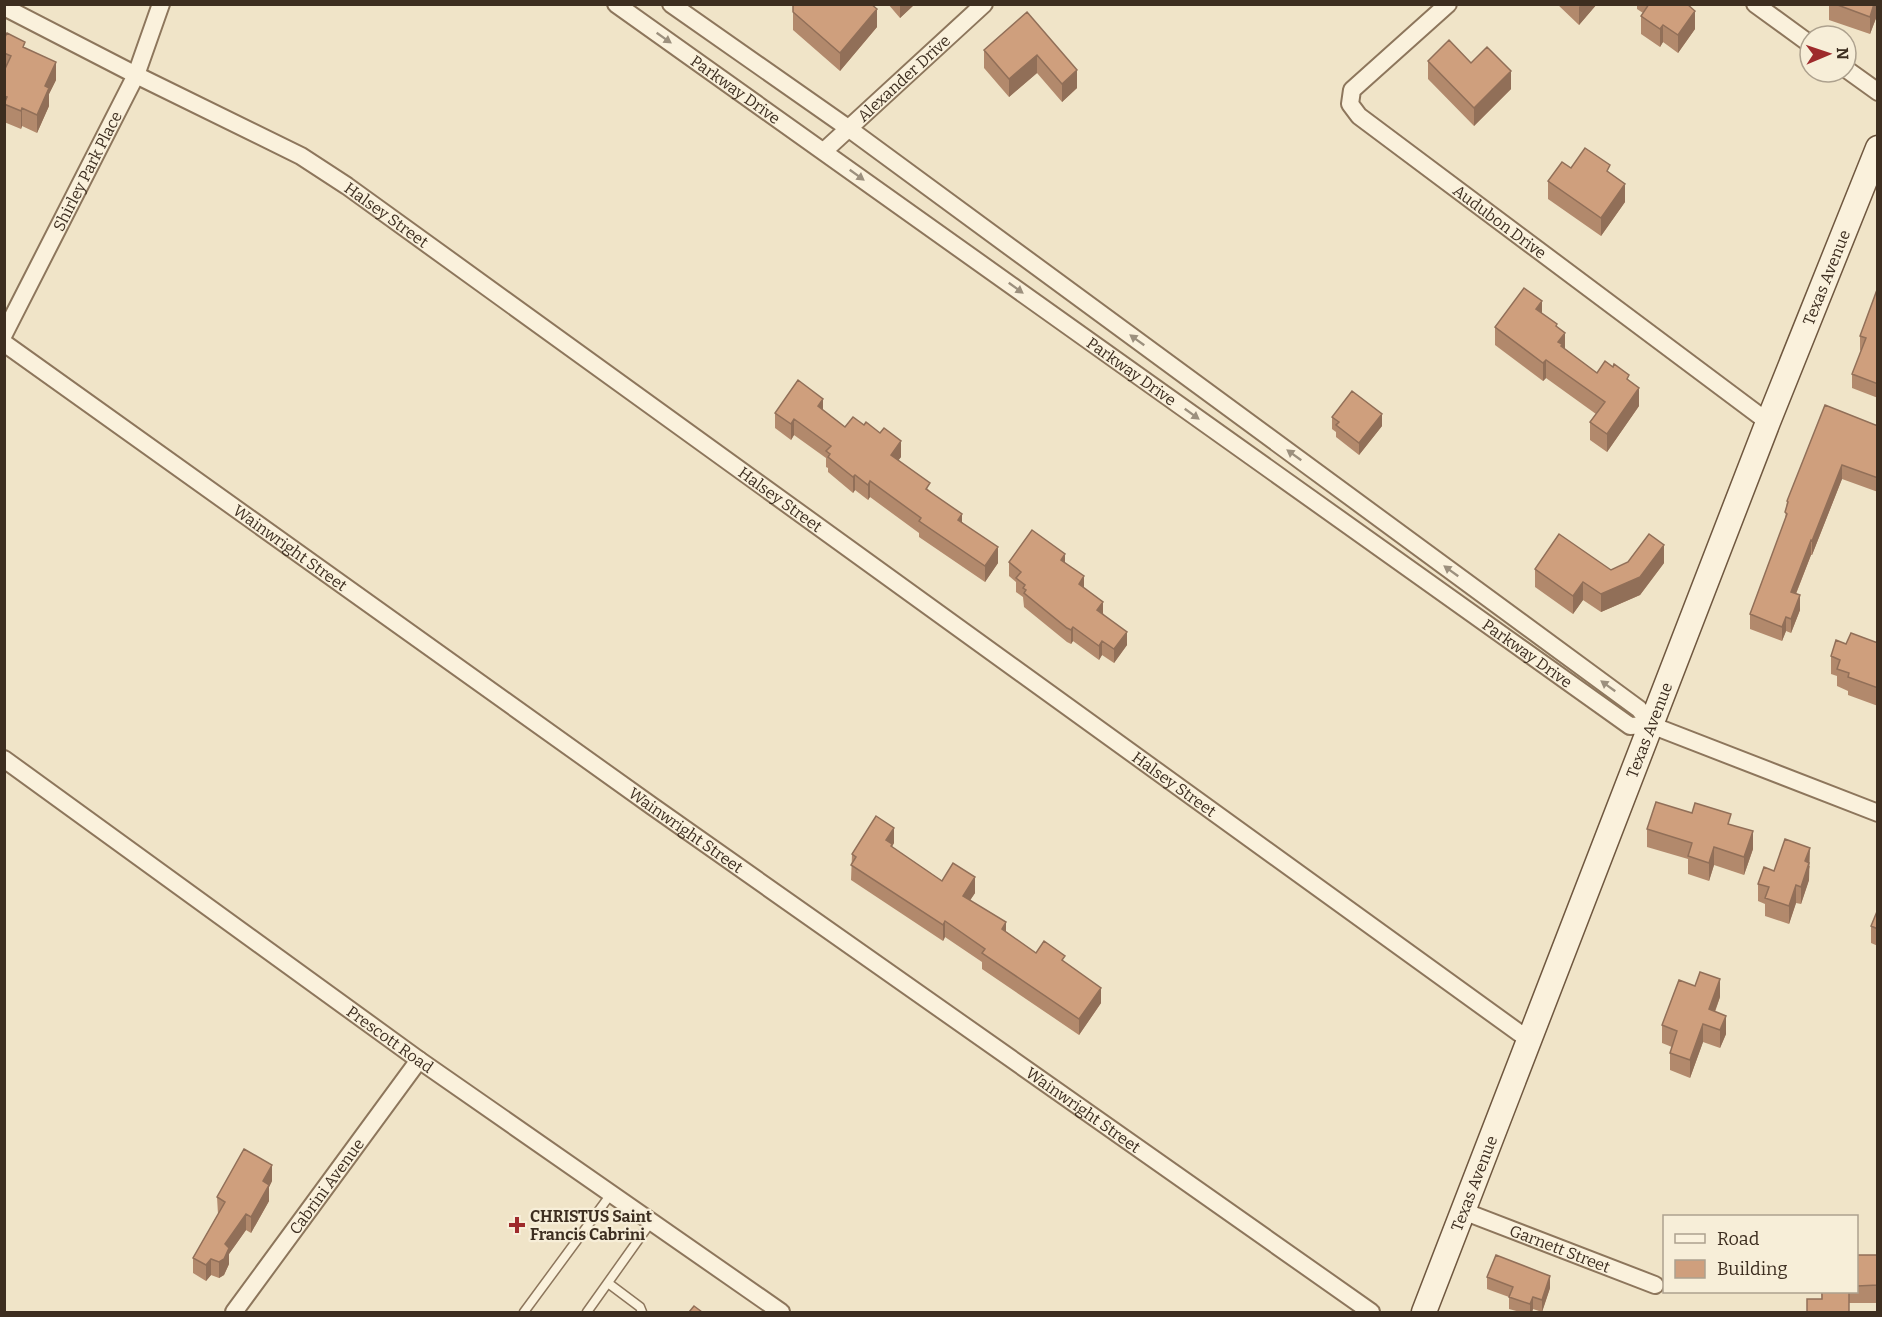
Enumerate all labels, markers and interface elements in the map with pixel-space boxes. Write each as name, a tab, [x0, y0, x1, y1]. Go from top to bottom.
north arrow	[1798, 24, 1858, 84]
street label: Alexander Drive	[853, 31, 954, 125]
one-way arrow	[655, 32, 671, 44]
text: N	[1833, 47, 1852, 60]
street label: Parkway Drive	[687, 51, 784, 128]
street label: Shirley Park Place	[49, 108, 126, 234]
one-way arrow	[849, 169, 865, 181]
street label: Halsey Street	[341, 178, 432, 251]
street label: Audubon Drive	[1450, 180, 1550, 262]
street label: Texas Avenue	[1798, 227, 1854, 328]
one-way arrow	[1008, 282, 1024, 294]
street label: Parkway Drive	[1083, 333, 1180, 409]
one-way arrow	[1129, 334, 1145, 346]
one-way arrow	[1183, 408, 1199, 420]
one-way arrow	[1286, 450, 1301, 462]
street label: Halsey Street	[735, 463, 826, 536]
street label: Wainwright Street	[230, 500, 351, 595]
one-way arrow	[1444, 565, 1460, 577]
street label: Parkway Drive	[1479, 615, 1576, 691]
street label: Texas Avenue	[1622, 679, 1676, 781]
one-way arrow	[1601, 680, 1617, 692]
street label: Halsey Street	[1129, 747, 1220, 821]
street label: Wainwright Street	[625, 783, 747, 877]
street label: Prescott Road	[343, 1001, 437, 1077]
street label: Wainwright Street	[1023, 1063, 1145, 1157]
street label: Texas Avenue	[1447, 1133, 1501, 1234]
street label: Cabrini Avenue	[285, 1135, 368, 1238]
place label: CHRISTUS Saint Francis Cabrini	[530, 1207, 653, 1244]
legend	[1663, 1215, 1858, 1293]
marker: CHRISTUS Saint Francis Cabrini	[508, 1216, 526, 1234]
street label: Garnett Street	[1507, 1220, 1613, 1276]
text: Road	[1717, 1228, 1760, 1250]
text: Building	[1717, 1258, 1788, 1280]

